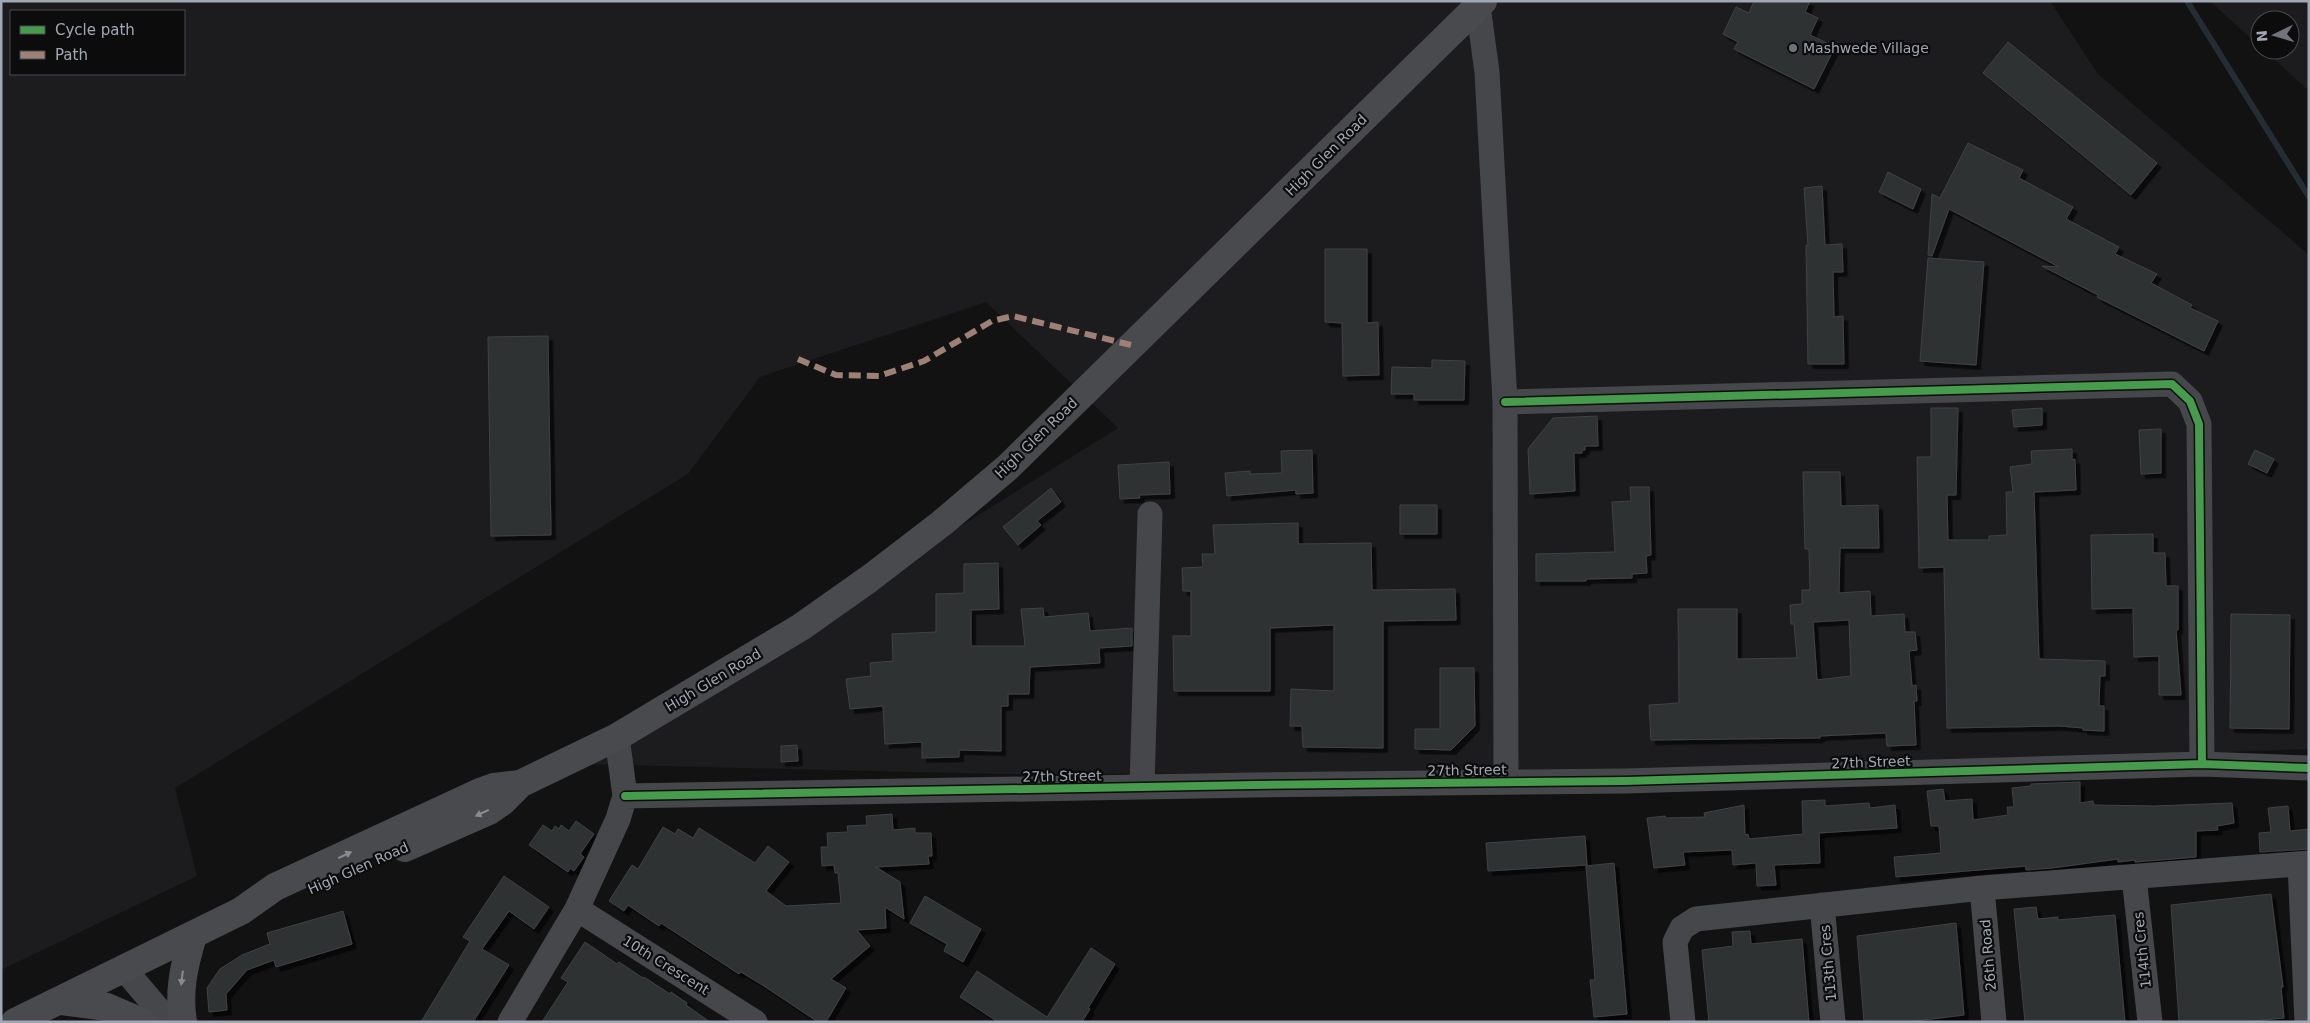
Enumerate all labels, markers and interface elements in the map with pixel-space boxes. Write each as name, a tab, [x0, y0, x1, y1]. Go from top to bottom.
legend	[10, 10, 185, 75]
north arrow	[2250, 10, 2300, 60]
text: Cycle path	[55, 21, 135, 39]
text: N	[2254, 30, 2271, 43]
place label: Mashwede Village	[1803, 40, 1929, 56]
marker: Mashwede Village	[1787, 42, 1799, 54]
text: Path	[55, 46, 88, 64]
street label: High Glen Road	[1282, 111, 1370, 199]
street label: High Glen Road	[991, 395, 1081, 481]
street label: High Glen Road	[662, 645, 764, 715]
street label: 27th Street	[1831, 753, 1911, 771]
street label: 27th Street	[1427, 761, 1507, 779]
street label: 27th Street	[1022, 767, 1102, 785]
one-way arrow	[475, 810, 489, 818]
street label: High Glen Road	[305, 839, 411, 897]
one-way arrow	[338, 850, 352, 858]
street label: 114th Cres	[2130, 911, 2154, 989]
street label: 26th Road	[1977, 919, 1999, 991]
street label: 113th Cres	[1817, 924, 1839, 1002]
street label: 10th Crescent	[620, 932, 712, 998]
one-way arrow	[178, 971, 186, 987]

